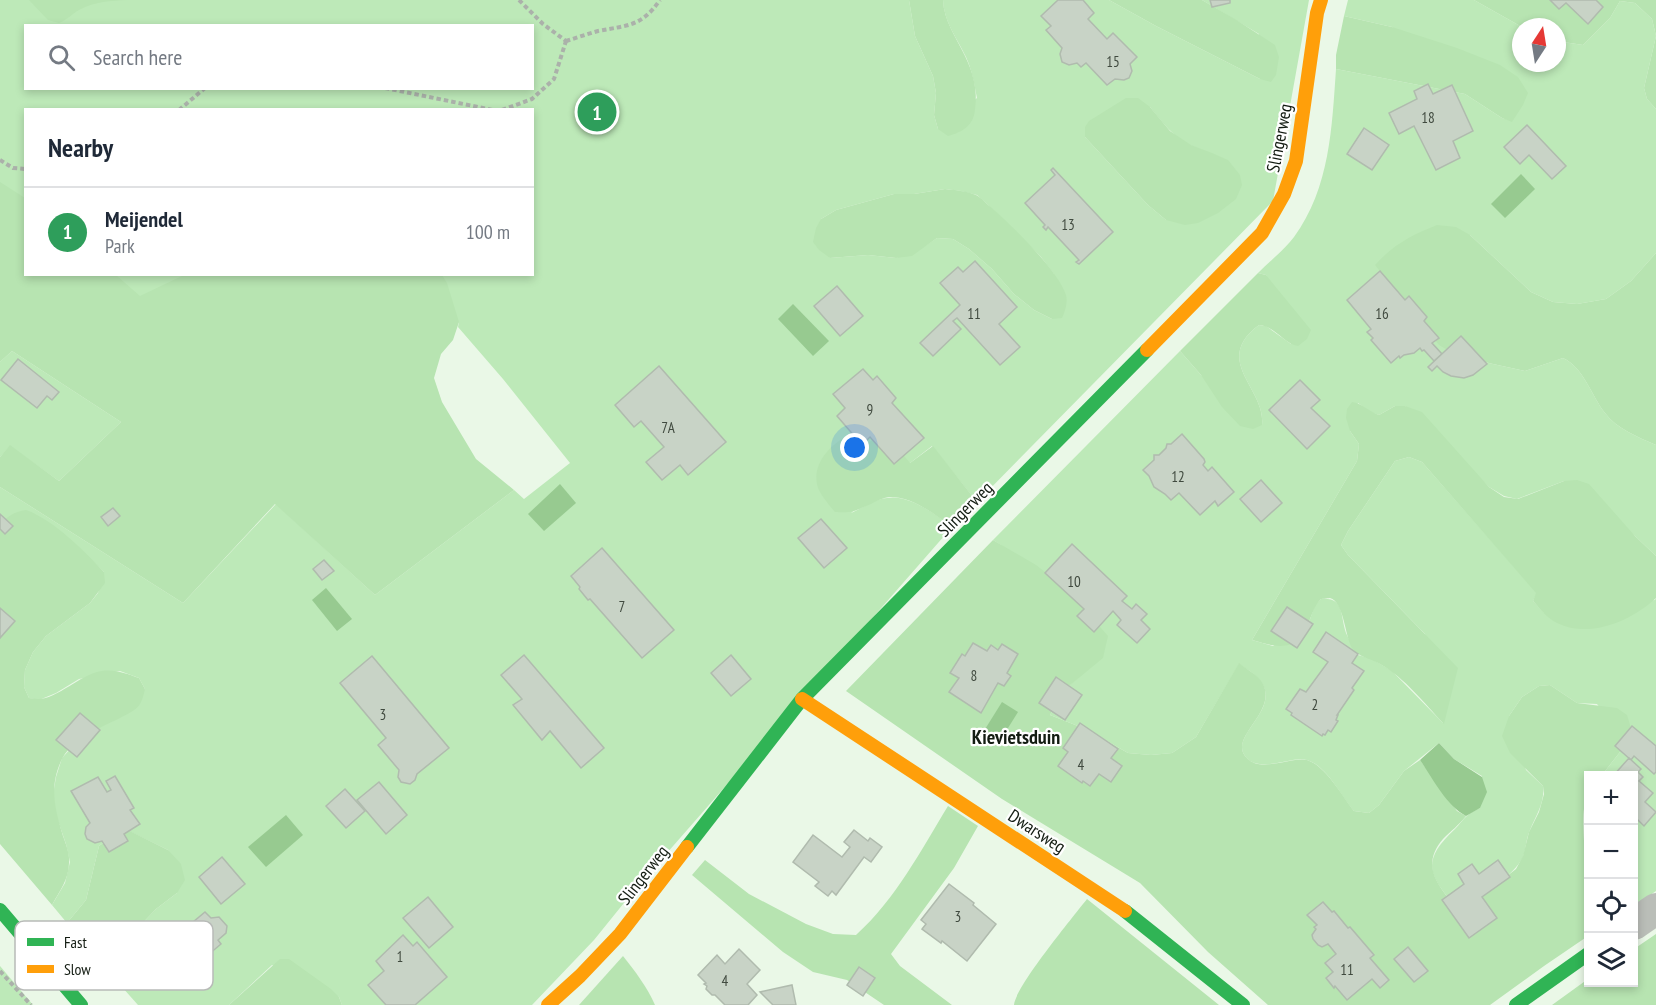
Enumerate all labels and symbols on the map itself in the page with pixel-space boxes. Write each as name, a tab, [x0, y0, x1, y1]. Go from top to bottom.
north arrow	[1512, 18, 1566, 72]
house number: 15	[1106, 52, 1120, 71]
pin: 1	[578, 90, 616, 134]
street label: Slingerweg	[1261, 102, 1297, 174]
house number: 18	[1421, 108, 1435, 127]
house number: 13	[1061, 215, 1075, 234]
house number: 11	[967, 304, 981, 323]
house number: 16	[1375, 304, 1389, 323]
house number: 9	[867, 400, 873, 419]
house number: 7A	[661, 418, 676, 437]
your location	[840, 433, 869, 462]
house number: 12	[1171, 467, 1185, 486]
street label: Slingerweg	[932, 476, 998, 542]
house number: 10	[1067, 572, 1081, 591]
house number: 7	[619, 597, 625, 616]
house number: 8	[971, 666, 977, 685]
house number: 2	[1312, 695, 1318, 714]
house number: 3	[380, 705, 386, 724]
district label: Kievietsduin	[972, 724, 1060, 750]
house number: 4	[1078, 755, 1085, 774]
street label: Dwarsweg	[1004, 804, 1070, 858]
street label: Slingerweg	[613, 841, 673, 909]
house number: 3	[955, 907, 961, 926]
legend	[15, 921, 213, 990]
text: Fast	[64, 932, 87, 952]
house number: 1	[397, 947, 403, 966]
text: Slow	[64, 959, 91, 979]
house number: 11	[1340, 960, 1354, 979]
house number: 4	[722, 971, 729, 990]

